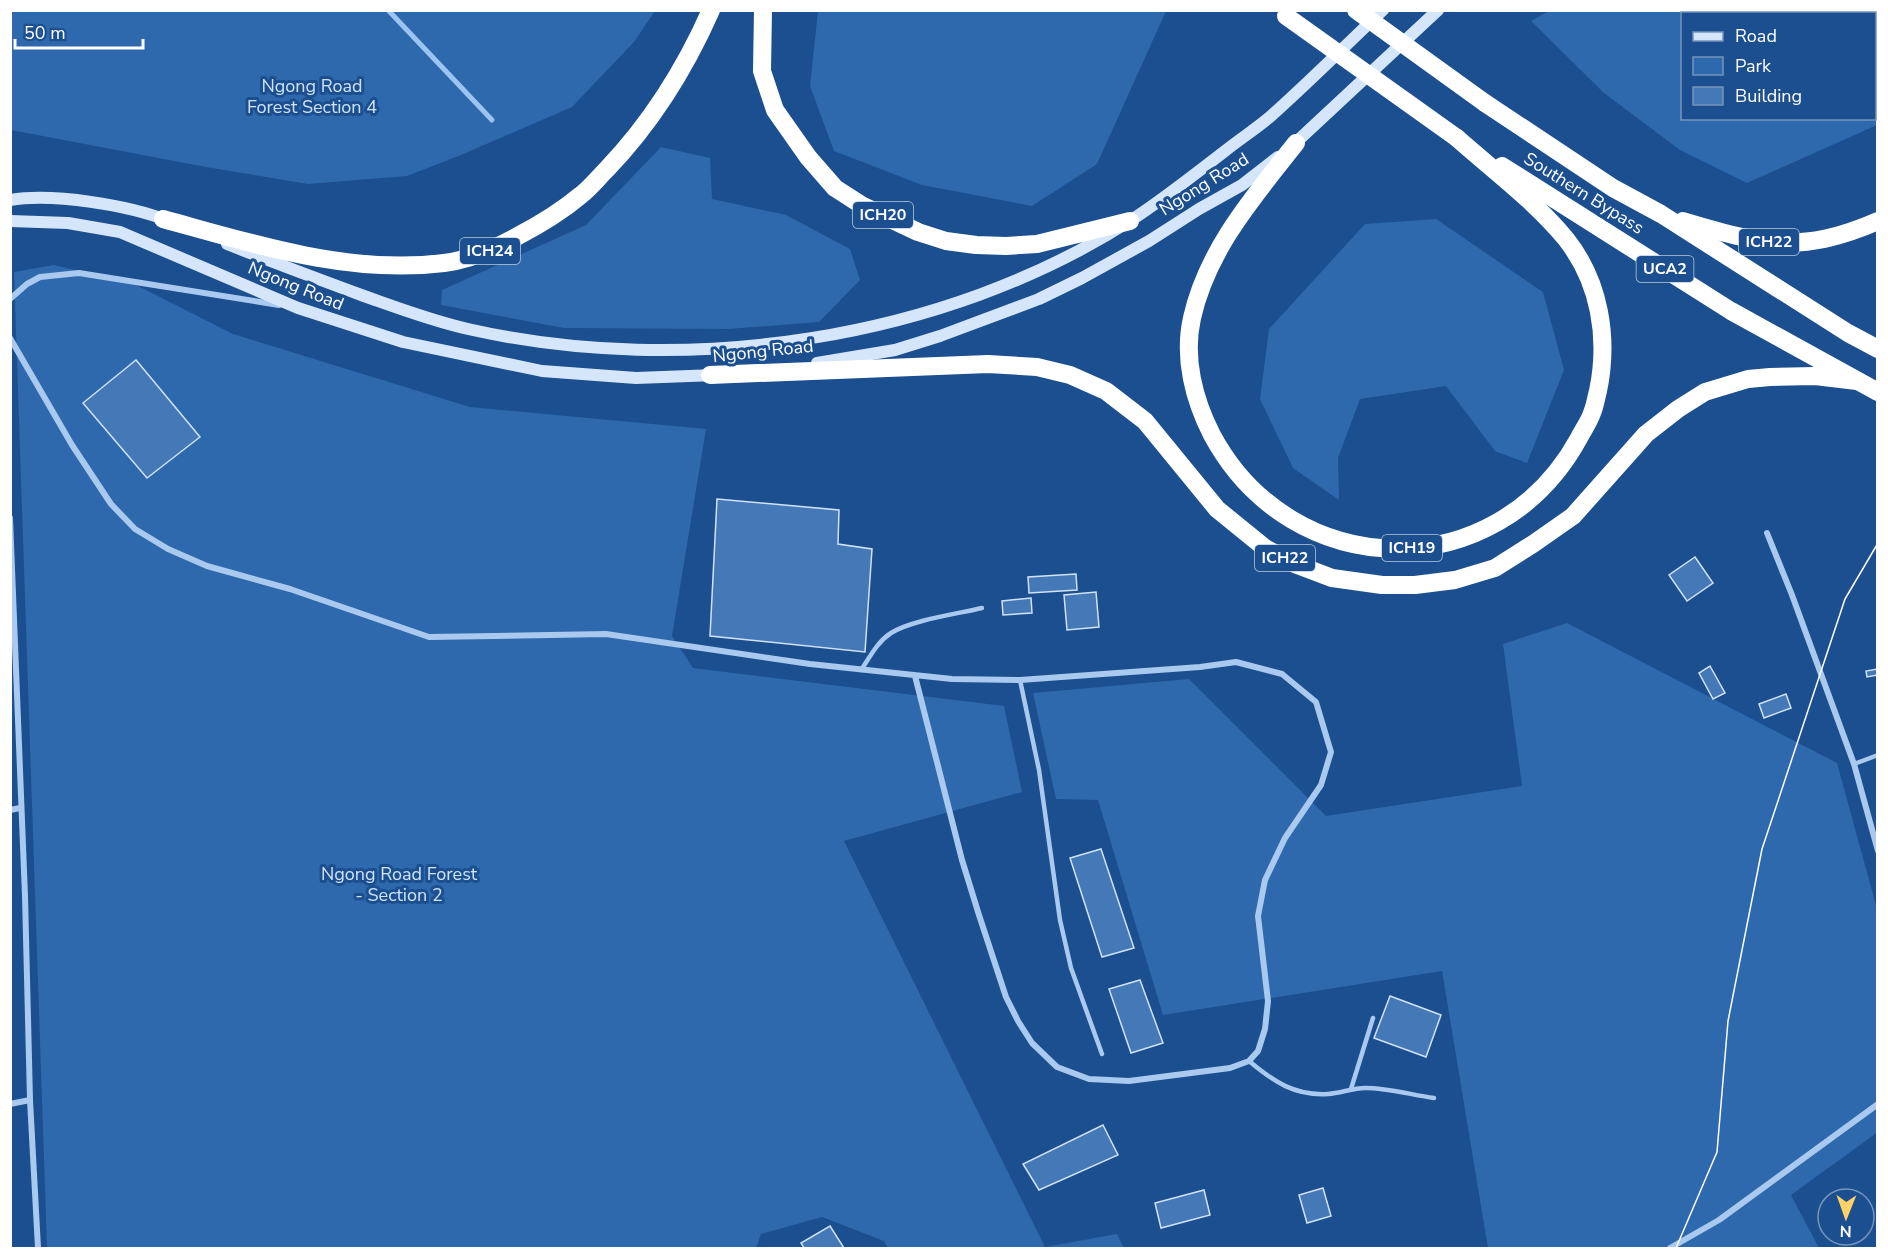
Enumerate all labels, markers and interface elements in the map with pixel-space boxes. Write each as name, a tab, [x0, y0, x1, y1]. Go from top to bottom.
scale bar	[15, 12, 142, 50]
legend	[1681, 12, 1876, 120]
text: 50 m	[24, 21, 66, 45]
text: Road	[1735, 24, 1777, 48]
text: Park	[1735, 54, 1772, 78]
park label: Ngong Road Forest Section 4	[247, 74, 377, 119]
text: Building	[1735, 84, 1802, 108]
street label: Southern Bypass	[1519, 146, 1649, 240]
street label: Ngong Road	[1155, 147, 1253, 221]
road number: ICH20	[853, 202, 913, 228]
road number: ICH22	[1739, 229, 1799, 255]
road number: ICH24	[460, 238, 520, 264]
street label: Ngong Road	[245, 256, 347, 316]
road number: UCA2	[1636, 256, 1694, 282]
street label: Ngong Road	[711, 334, 815, 368]
road number: ICH19	[1382, 535, 1442, 561]
road number: ICH22	[1255, 545, 1315, 571]
park label: Ngong Road Forest - Section 2	[321, 862, 478, 907]
north arrow	[1816, 1187, 1876, 1247]
text: N	[1840, 1220, 1852, 1242]

